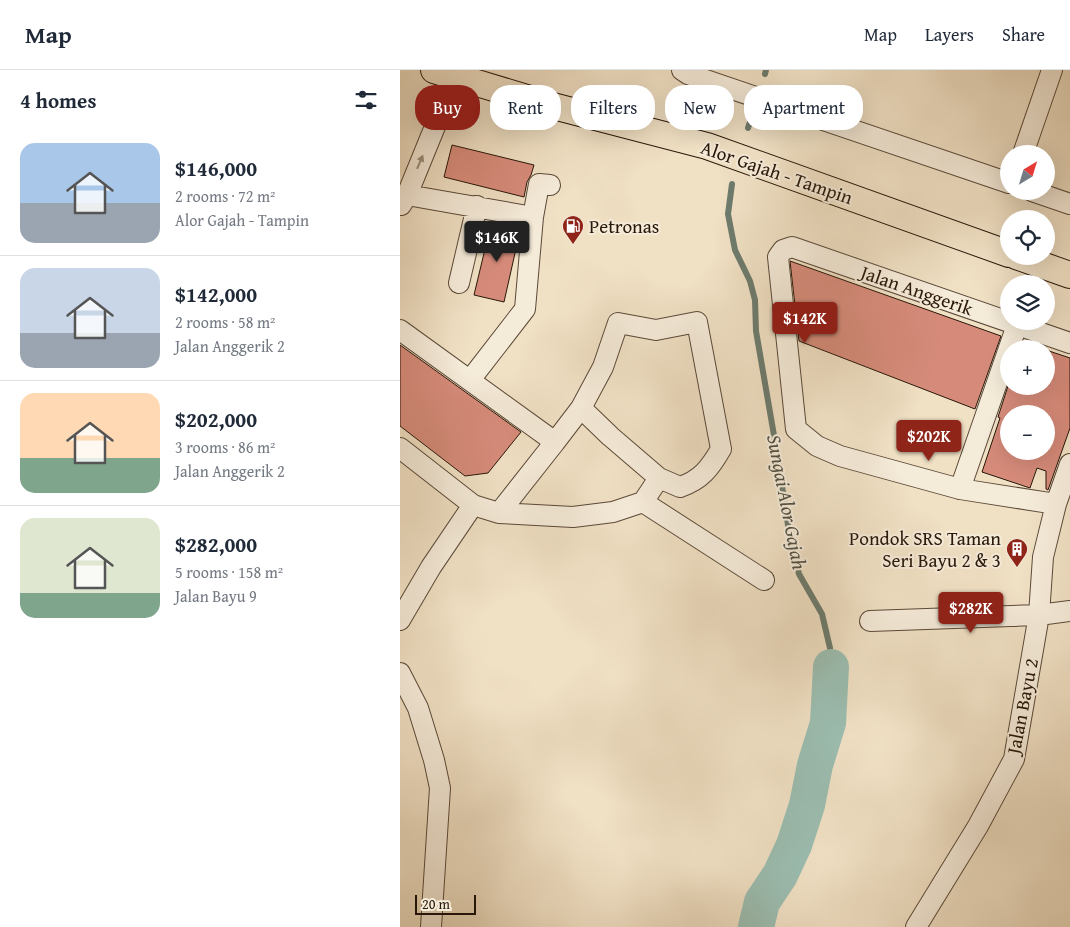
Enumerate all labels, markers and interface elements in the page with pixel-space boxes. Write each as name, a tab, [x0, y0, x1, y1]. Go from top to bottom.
text: Map	[25, 17, 72, 52]
text: Map	[864, 21, 897, 48]
text: Layers	[925, 21, 974, 48]
text: Share	[1002, 21, 1045, 48]
text: 4 homes	[20, 85, 96, 116]
chip: Buy	[415, 85, 480, 130]
chip: Rent	[490, 85, 561, 130]
chip: Filters	[571, 85, 655, 130]
chip: New	[665, 85, 734, 130]
chip: Apartment	[744, 85, 863, 130]
icon: filters	[352, 86, 380, 114]
street label: Alor Gajah - Tampin	[697, 133, 857, 211]
north arrow	[1000, 145, 1055, 200]
map controls	[1000, 145, 1055, 460]
text: $146,000	[175, 153, 257, 184]
one-way arrow	[417, 155, 425, 169]
icon: home	[60, 163, 120, 223]
text: 2 rooms · 72 m²	[175, 184, 275, 208]
text: Alor Gajah - Tampin	[175, 208, 309, 232]
button: locate	[1000, 210, 1055, 265]
place label: Petronas	[589, 212, 659, 240]
fuel station icon: Petronas	[561, 214, 585, 245]
pin: $146K	[462, 220, 532, 263]
text: $146K	[475, 225, 519, 249]
street label: Jalan Anggerik	[855, 257, 977, 322]
button: layers	[1000, 275, 1055, 330]
text: $142,000	[175, 279, 257, 310]
icon: home	[60, 288, 120, 348]
pin: $142K	[770, 302, 840, 344]
text: $142K	[783, 306, 827, 330]
text: 2 rooms · 58 m²	[175, 310, 275, 334]
text: Jalan Anggerik 2	[175, 334, 285, 358]
button: +	[1000, 340, 1055, 395]
text: $202,000	[175, 404, 257, 435]
button: −	[1000, 405, 1055, 460]
icon: home	[60, 413, 120, 473]
pin: $202K	[894, 420, 964, 462]
text: $202K	[907, 424, 951, 448]
water label: Sungai Alor Gajah	[760, 432, 815, 572]
text: 3 rooms · 86 m²	[175, 435, 275, 459]
text: Jalan Anggerik 2	[175, 459, 285, 483]
place label: Pondok SRS Taman Seri Bayu 2 & 3	[849, 524, 1001, 574]
text: $282,000	[175, 529, 257, 560]
building icon: Pondok SRS Taman Seri Bayu 2 & 3	[1005, 537, 1029, 568]
icon: home	[60, 538, 120, 598]
text: 5 rooms · 158 m²	[175, 560, 283, 584]
text: Jalan Bayu 9	[175, 584, 257, 608]
pin: $282K	[936, 592, 1006, 634]
text: $282K	[949, 596, 993, 620]
street label: Jalan Bayu 2	[999, 656, 1045, 758]
scale bar	[415, 892, 476, 915]
text: 20 m	[422, 894, 450, 914]

